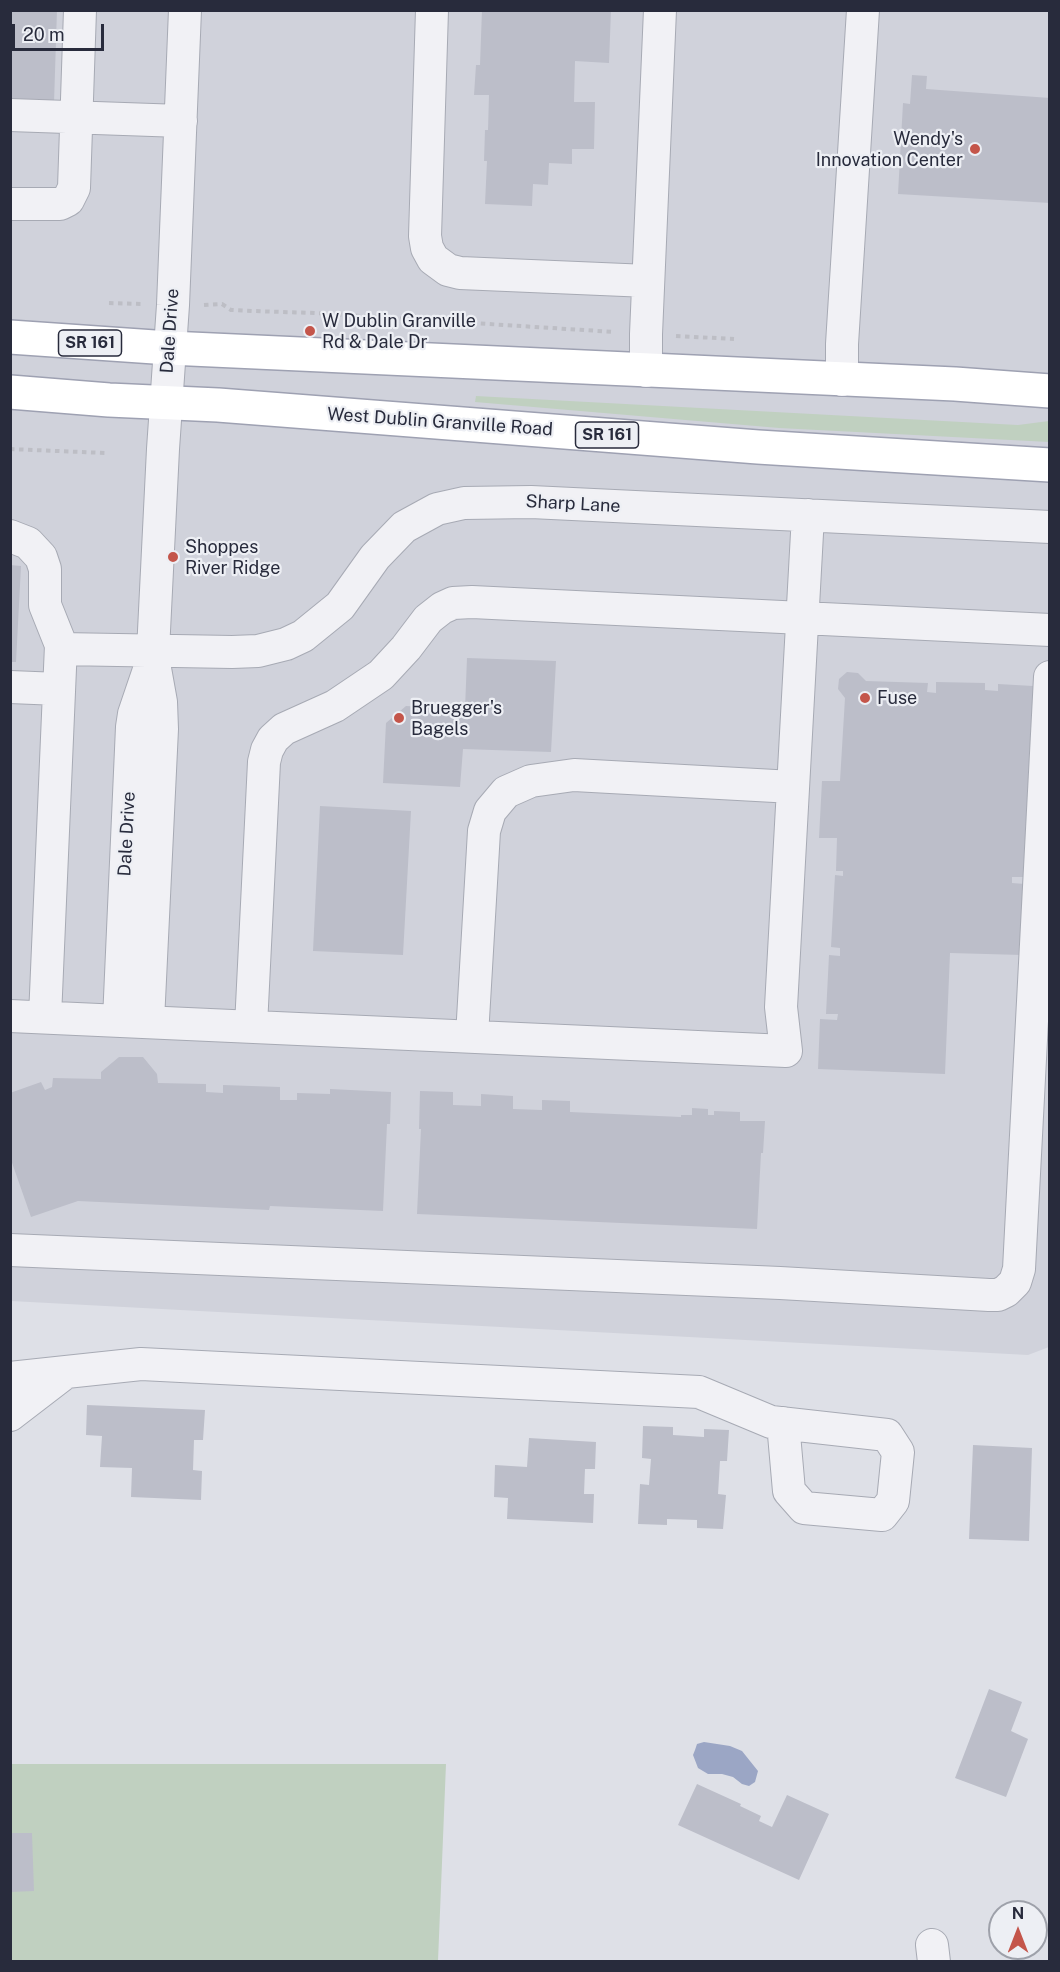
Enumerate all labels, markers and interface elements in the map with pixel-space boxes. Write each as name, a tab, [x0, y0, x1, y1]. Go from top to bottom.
scale bar	[15, 12, 106, 50]
text: 20 m	[23, 24, 65, 45]
place label: Wendy's Innovation Center	[816, 128, 963, 170]
marker: Wendy's Innovation Center	[968, 142, 982, 156]
street label: Dale Drive	[156, 288, 184, 374]
place label: W Dublin Granville Rd & Dale Dr	[322, 310, 476, 352]
marker: W Dublin Granville Rd & Dale Dr	[303, 324, 317, 338]
road number: SR 161	[58, 330, 122, 356]
street label: West Dublin Granville Road	[326, 403, 554, 441]
road number: SR 161	[576, 422, 638, 448]
street label: Sharp Lane	[525, 491, 621, 517]
place label: Shoppes River Ridge	[185, 536, 280, 578]
marker: Shoppes River Ridge	[166, 550, 180, 564]
place label: Fuse	[877, 687, 917, 709]
marker: Fuse	[858, 691, 872, 705]
place label: Bruegger's Bagels	[411, 697, 502, 740]
marker: Bruegger's Bagels	[392, 711, 406, 725]
street label: Dale Drive	[114, 791, 140, 877]
north arrow	[988, 1900, 1048, 1960]
text: N	[1012, 1904, 1024, 1923]

